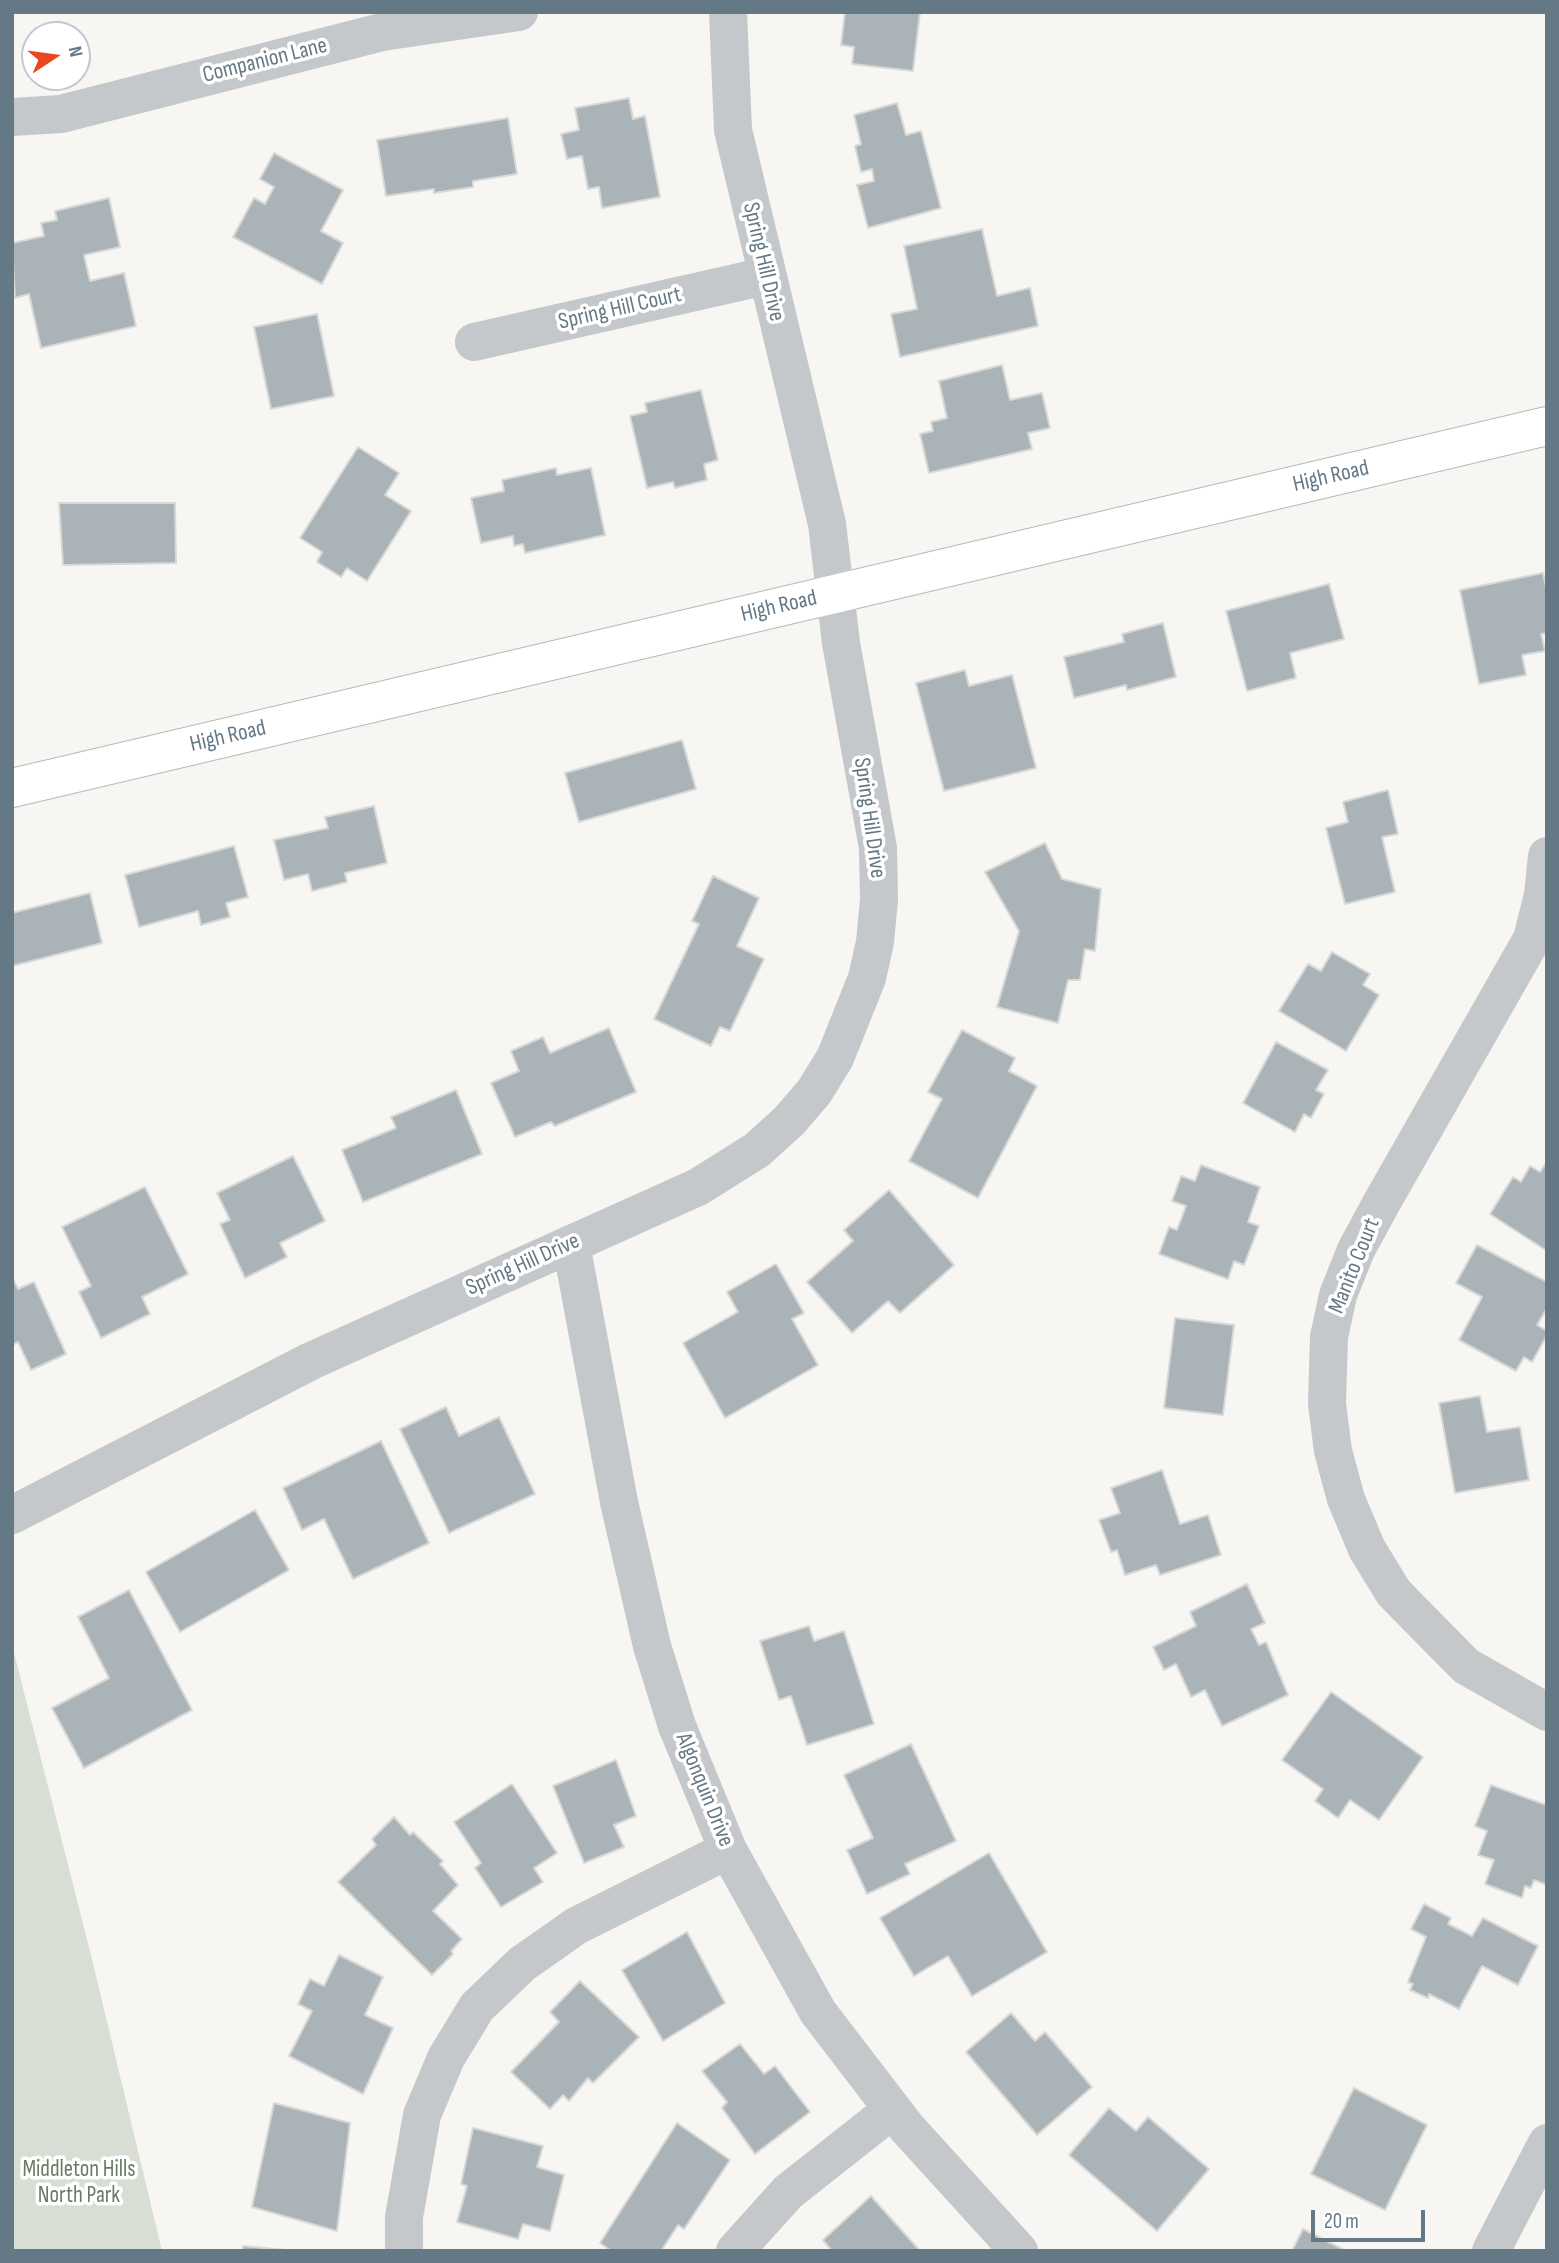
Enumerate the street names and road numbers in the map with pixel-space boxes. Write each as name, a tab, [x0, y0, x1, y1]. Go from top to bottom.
street label: Companion Lane	[200, 32, 330, 90]
street label: Spring Hill Drive	[736, 200, 790, 324]
street label: Spring Hill Court	[556, 281, 684, 337]
street label: High Road	[1290, 455, 1372, 499]
street label: High Road	[738, 585, 820, 629]
street label: High Road	[187, 715, 269, 759]
street label: Spring Hill Drive	[847, 756, 891, 880]
street label: Manito Court	[1323, 1214, 1387, 1318]
street label: Spring Hill Drive	[462, 1228, 584, 1302]
street label: Algonquin Drive	[669, 1729, 739, 1851]

